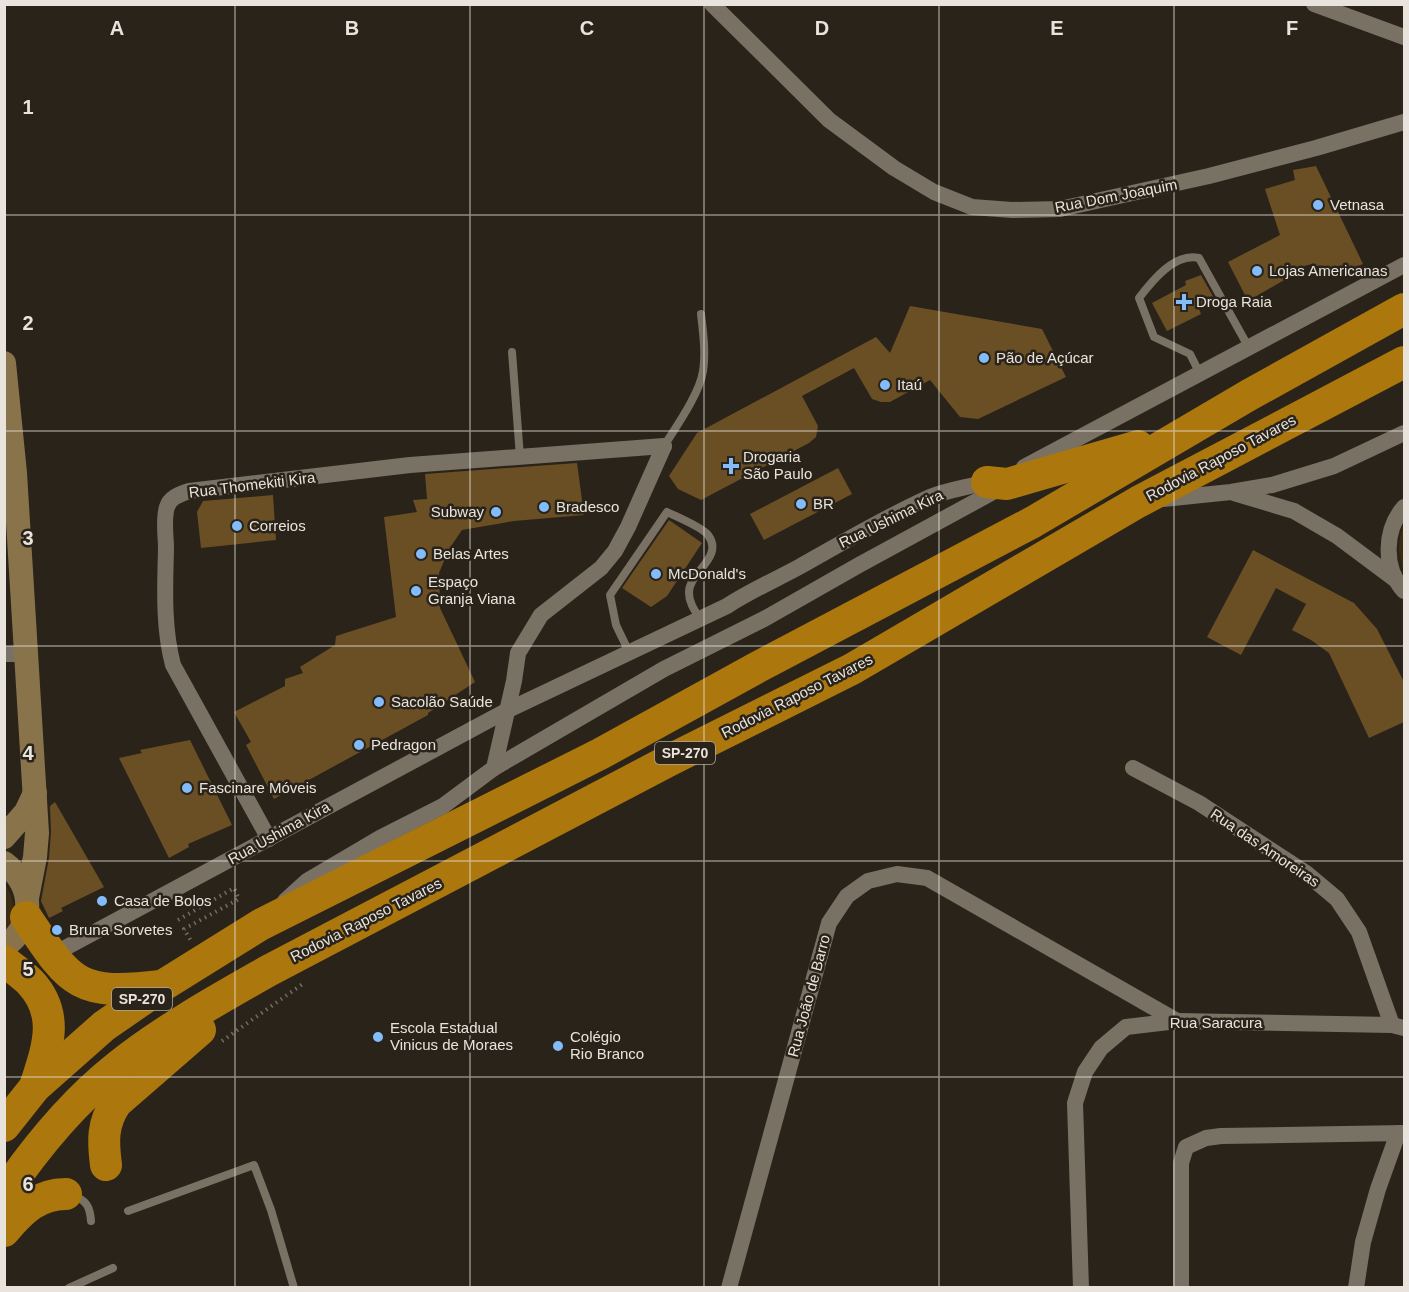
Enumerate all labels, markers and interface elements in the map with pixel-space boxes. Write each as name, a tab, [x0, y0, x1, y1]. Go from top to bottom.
text: A	[110, 17, 124, 39]
text: B	[345, 17, 359, 39]
text: C	[580, 17, 594, 39]
text: D	[815, 17, 829, 39]
text: E	[1050, 17, 1064, 39]
text: F	[1286, 17, 1298, 39]
text: 1	[22, 96, 34, 118]
street label: Rua Dom Joaquim	[1053, 175, 1178, 216]
place label: Vetnasa	[1330, 196, 1385, 213]
marker: Vetnasa	[1311, 198, 1325, 212]
place label: Lojas Americanas	[1269, 262, 1387, 279]
marker: Lojas Americanas	[1250, 264, 1264, 278]
place label: Droga Raia	[1196, 293, 1273, 310]
marker: Droga Raia	[1177, 295, 1191, 309]
text: 2	[22, 312, 34, 334]
place label: Pão de Açúcar	[996, 349, 1094, 366]
marker: Pão de Açúcar	[977, 351, 991, 365]
place label: Itaú	[897, 376, 922, 393]
marker: Itaú	[878, 378, 892, 392]
street label: Rodovia Raposo Tavares	[1143, 411, 1299, 504]
place label: Drogaria São Paulo	[743, 448, 812, 482]
marker: Drogaria São Paulo	[724, 459, 738, 473]
street label: Rua Thomekiti Kira	[188, 468, 317, 501]
street label: Rua Ushima Kira	[836, 486, 946, 551]
place label: BR	[813, 495, 834, 512]
marker: BR	[794, 497, 808, 511]
place label: Bradesco	[556, 498, 619, 515]
marker: Bradesco	[537, 500, 551, 514]
place label: Subway	[431, 503, 484, 520]
marker: Subway	[489, 505, 503, 519]
place label: Correios	[249, 517, 306, 534]
marker: Correios	[230, 519, 244, 533]
text: 3	[22, 527, 34, 549]
place label: Belas Artes	[433, 545, 509, 562]
marker: Belas Artes	[414, 547, 428, 561]
place label: McDonald's	[668, 565, 746, 582]
marker: McDonald's	[649, 567, 663, 581]
place label: Espaço Granja Viana	[428, 573, 516, 607]
marker: Espaço Granja Viana	[409, 584, 423, 598]
street label: Rodovia Raposo Tavares	[718, 650, 875, 741]
place label: Sacolão Saúde	[391, 693, 493, 710]
marker: Sacolão Saúde	[372, 695, 386, 709]
place label: Pedragon	[371, 736, 436, 753]
marker: Pedragon	[352, 738, 366, 752]
text: 4	[22, 742, 34, 764]
road number: SP-270	[655, 742, 715, 764]
place label: Fascinare Móveis	[199, 779, 317, 796]
marker: Fascinare Móveis	[180, 781, 194, 795]
street label: Rua Ushima Kira	[225, 797, 333, 867]
street label: Rua das Amoreiras	[1208, 805, 1323, 890]
street label: Rodovia Raposo Tavares	[287, 874, 444, 965]
place label: Casa de Bolos	[114, 892, 212, 909]
marker: Casa de Bolos	[95, 894, 109, 908]
place label: Bruna Sorvetes	[69, 921, 172, 938]
marker: Bruna Sorvetes	[50, 923, 64, 937]
street label: Rua João de Barro	[784, 933, 833, 1059]
text: 5	[22, 958, 34, 980]
road number: SP-270	[112, 988, 172, 1010]
street label: Rua Saracura	[1170, 1014, 1263, 1031]
place label: Escola Estadual Vinicus de Moraes	[390, 1019, 513, 1053]
place label: Colégio Rio Branco	[570, 1028, 644, 1062]
marker: Escola Estadual Vinicus de Moraes	[371, 1030, 385, 1044]
marker: Colégio Rio Branco	[551, 1039, 565, 1053]
text: 6	[22, 1173, 34, 1195]

